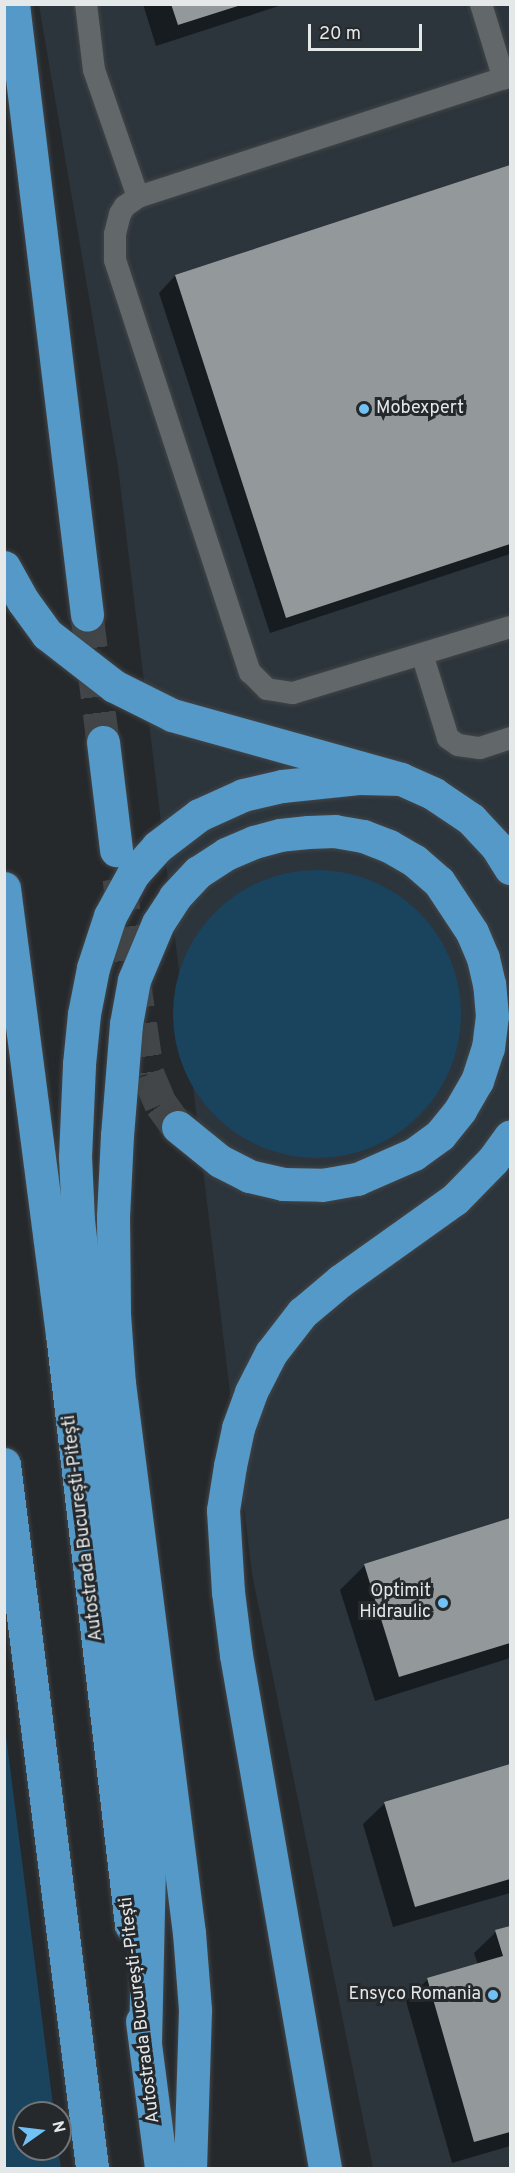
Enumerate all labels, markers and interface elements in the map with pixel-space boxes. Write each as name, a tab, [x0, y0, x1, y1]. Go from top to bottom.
scale bar	[311, 12, 425, 50]
text: 20 m	[319, 23, 361, 46]
place label: Mobexpert	[376, 398, 464, 420]
marker: Mobexpert	[357, 402, 371, 416]
street label: Autostrada București-Pitești	[59, 1414, 109, 1642]
place label: Optimit Hidraulic	[359, 1582, 431, 1624]
marker: Optimit Hidraulic	[436, 1596, 450, 1610]
street label: Autostrada București-Pitești	[116, 1896, 166, 2124]
place label: Ensyco Romania	[349, 1984, 481, 2006]
marker: Ensyco Romania	[486, 1988, 500, 2002]
north arrow	[12, 2101, 72, 2161]
text: N	[46, 2119, 69, 2135]

